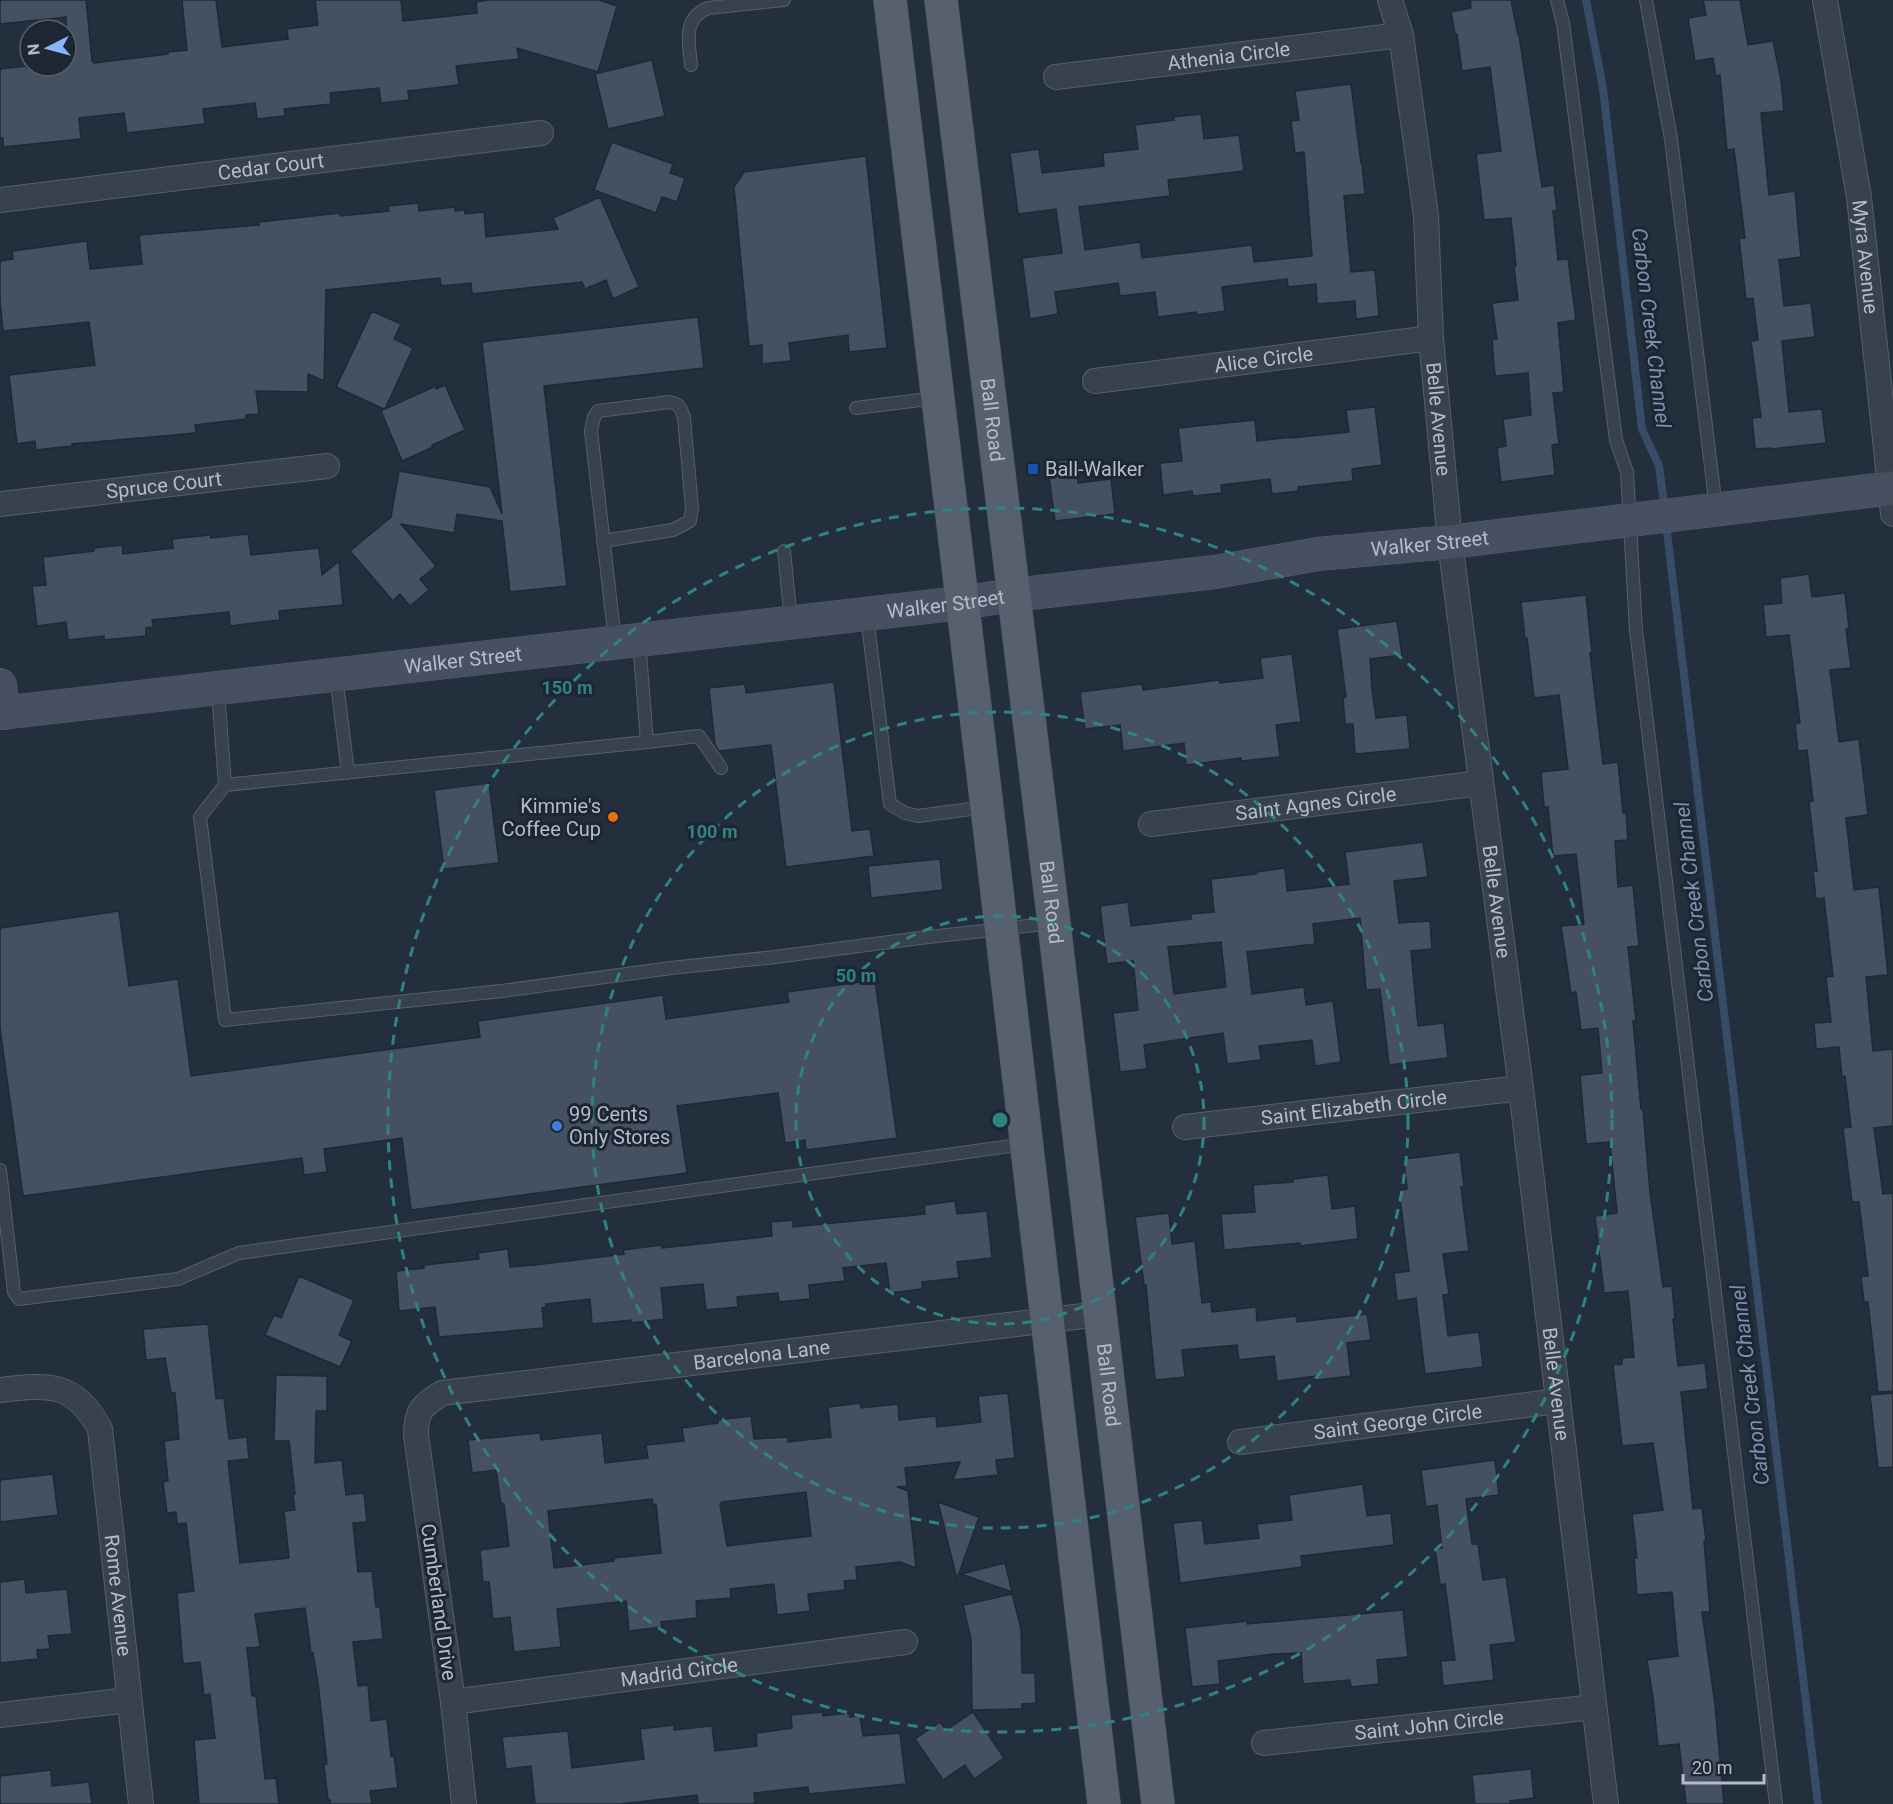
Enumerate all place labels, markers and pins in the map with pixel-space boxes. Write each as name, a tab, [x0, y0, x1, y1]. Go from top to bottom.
place label: Ball-Walker	[1045, 457, 1144, 481]
marker: Ball-Walker	[1026, 462, 1040, 476]
place label: Kimmie's Coffee Cup	[501, 794, 601, 841]
marker: Kimmie's Coffee Cup	[606, 810, 620, 824]
place label: 99 Cents Only Stores	[569, 1102, 670, 1149]
centre of rings	[990, 1110, 1010, 1130]
marker: 99 Cents Only Stores	[550, 1119, 564, 1133]

